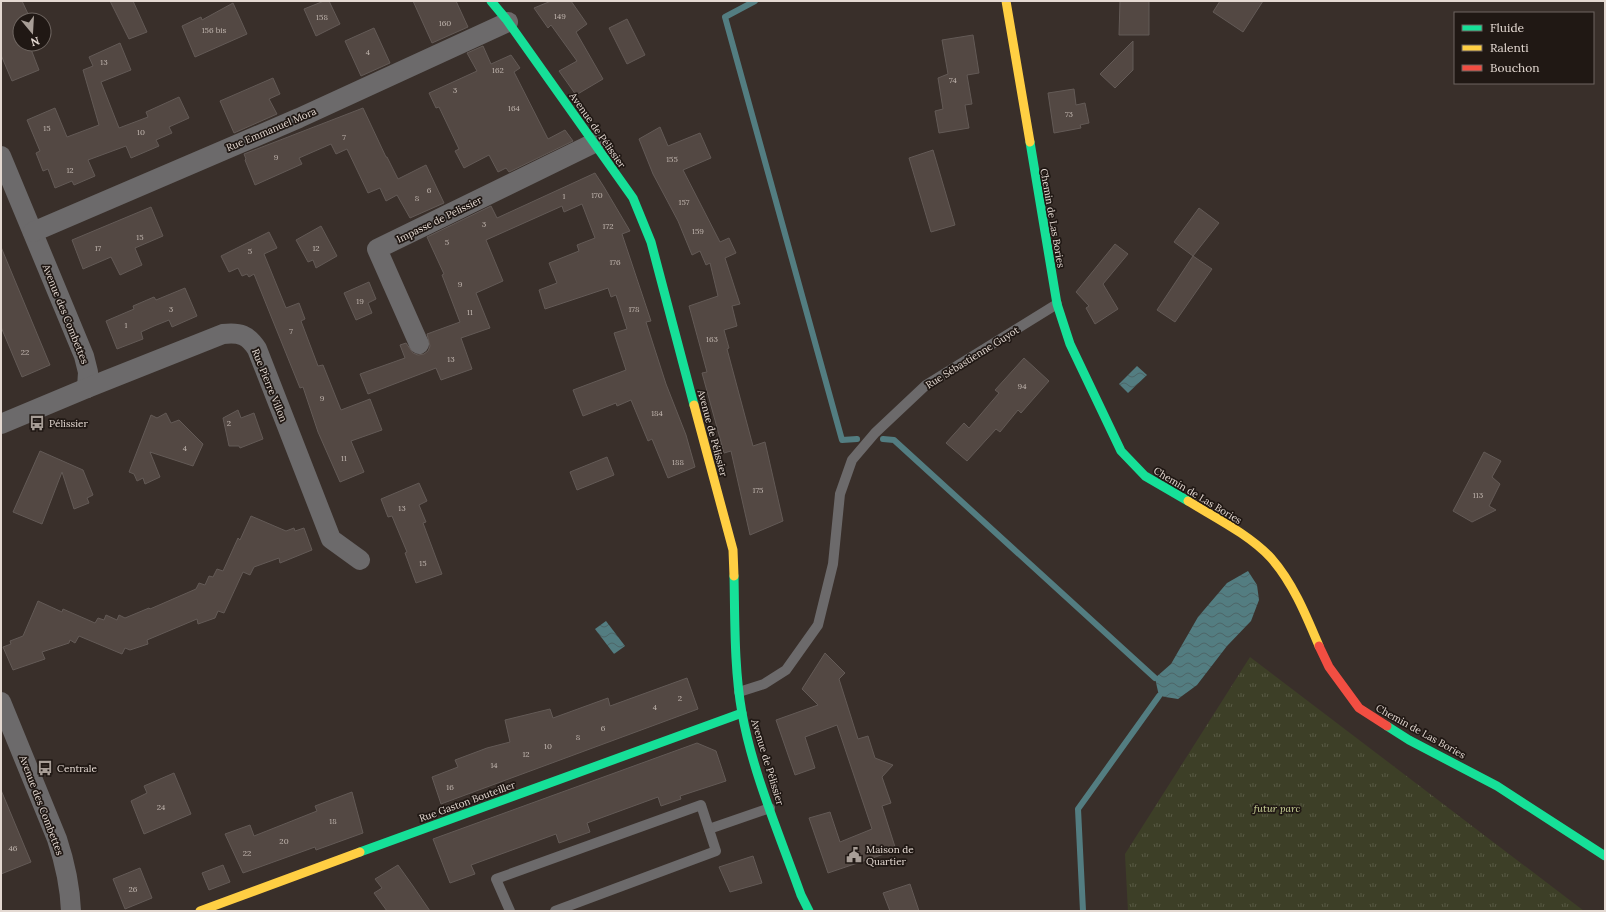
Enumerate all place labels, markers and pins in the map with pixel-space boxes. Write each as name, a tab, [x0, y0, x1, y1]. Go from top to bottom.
bus stop icon: Pélissier	[28, 414, 46, 432]
place label: Pélissier	[49, 417, 88, 430]
bus stop icon: Centrale	[36, 759, 54, 777]
place label: Centrale	[57, 762, 97, 775]
place label: Maison de Quartier	[866, 843, 914, 868]
public building icon: Maison de Quartier	[845, 846, 863, 864]

